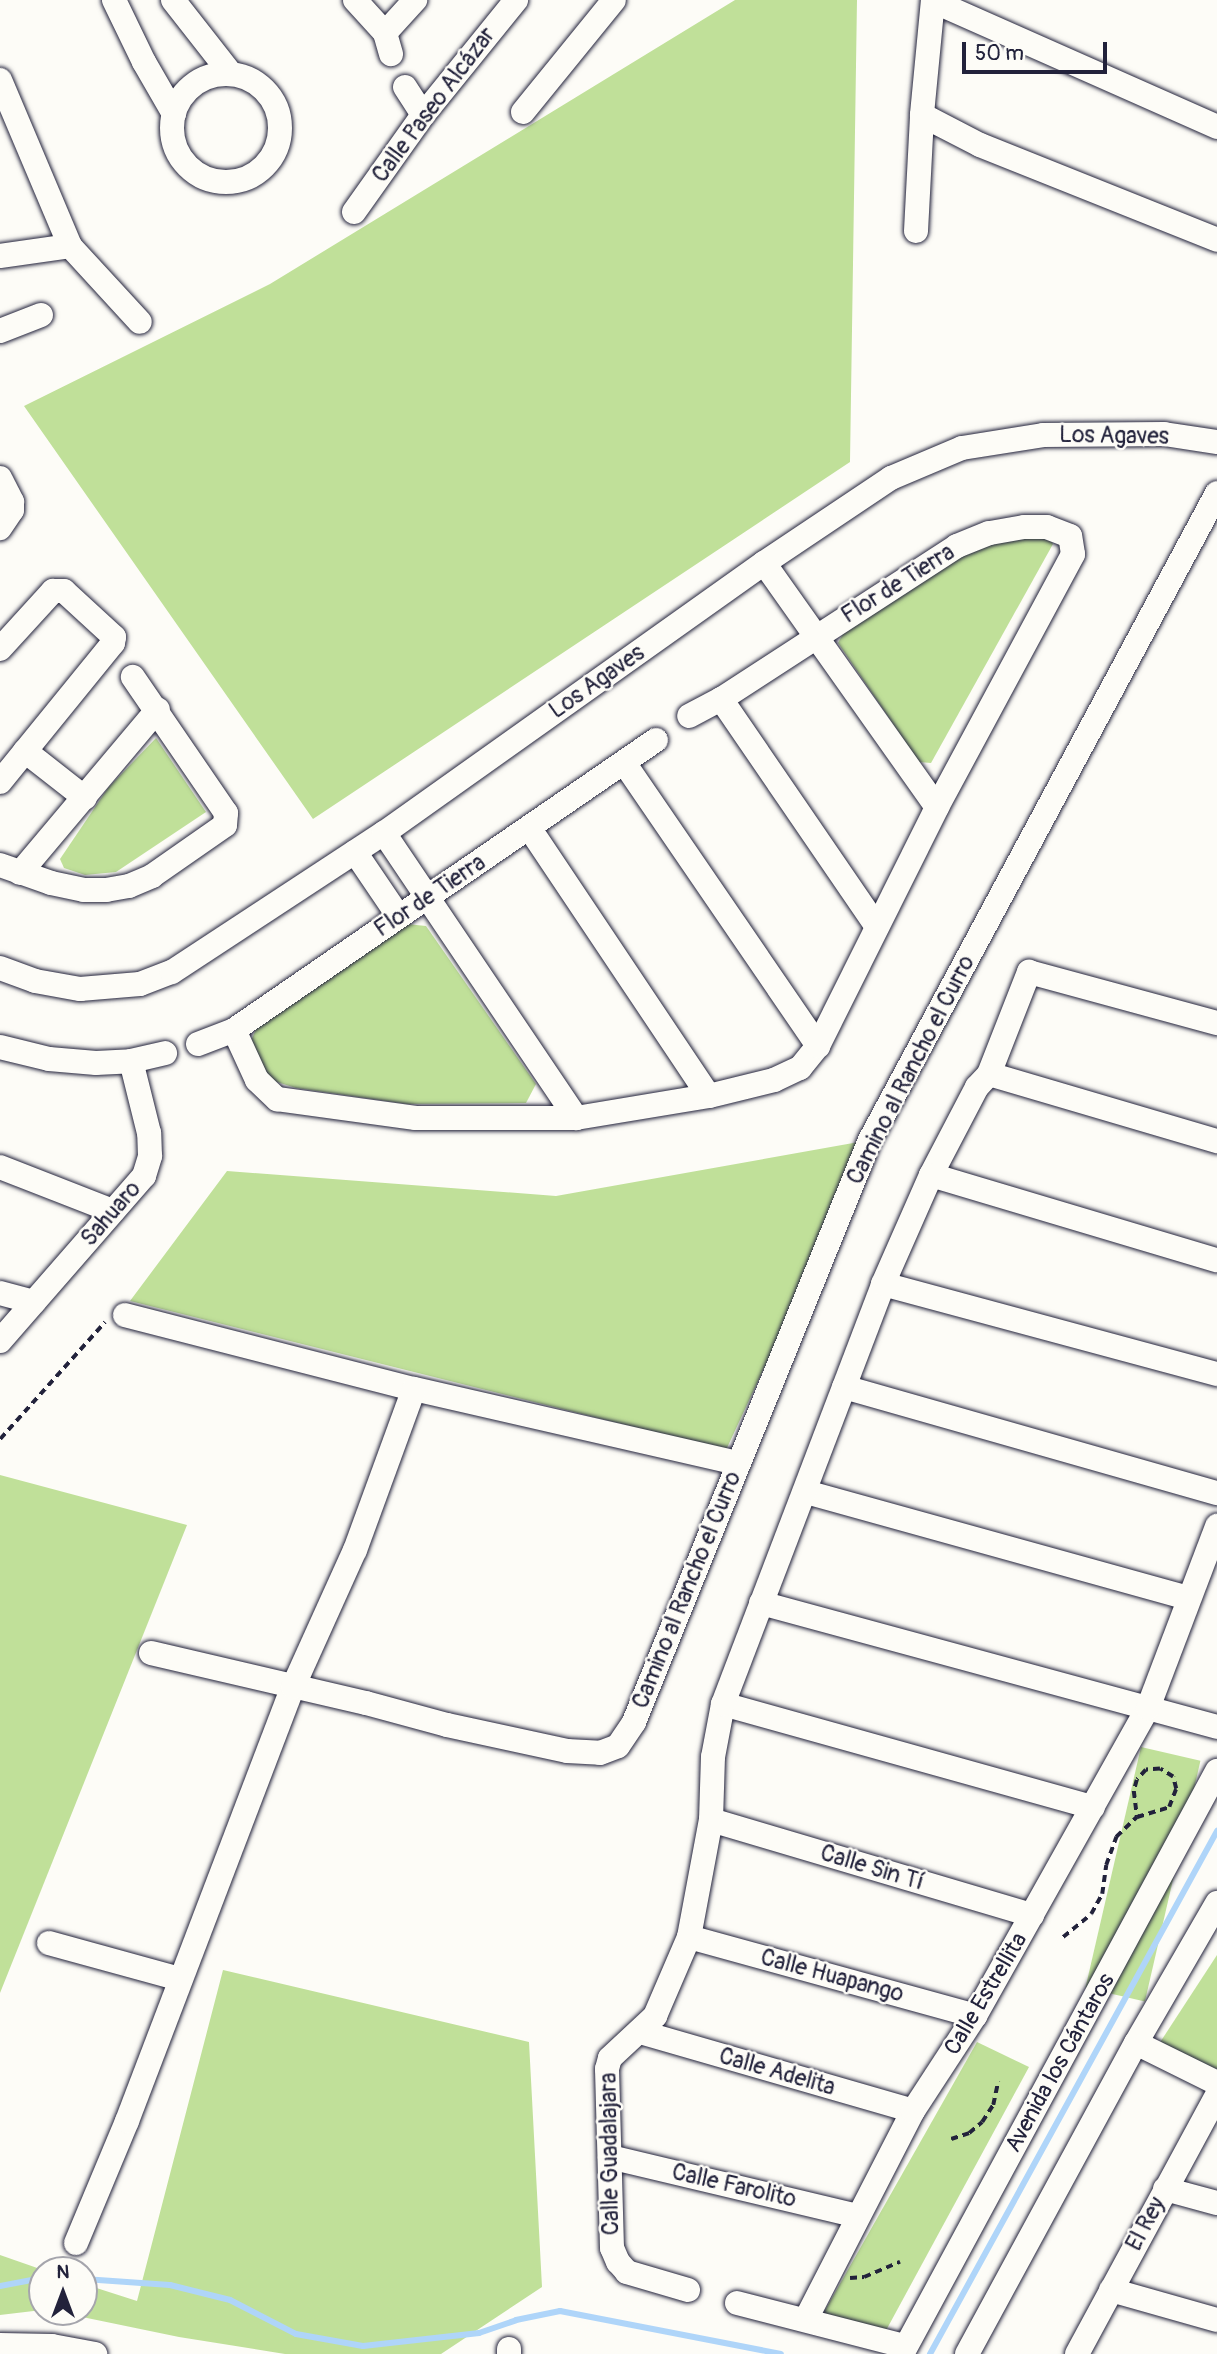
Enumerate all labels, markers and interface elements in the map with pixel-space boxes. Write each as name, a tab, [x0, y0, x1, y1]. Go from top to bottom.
street label: Calle Paseo Alcázar	[367, 22, 501, 188]
scale bar	[965, 28, 1110, 72]
text: 50 m	[975, 40, 1024, 67]
street label: Los Agaves	[1059, 421, 1169, 451]
street label: Flor de Tierra	[836, 538, 960, 630]
street label: Los Agaves	[544, 639, 650, 725]
street label: Flor de Tierra	[369, 849, 491, 943]
street label: Camino al Rancho el Curro	[841, 951, 981, 1189]
street label: Sahuaro	[75, 1176, 147, 1252]
street label: Camino al Rancho el Curro	[627, 1467, 747, 1713]
street label: Calle Sin Tí	[817, 1839, 927, 1897]
street label: Calle Estrellita	[939, 1928, 1033, 2060]
street label: Calle Huapango	[758, 1944, 906, 2008]
street label: Avenida los Cántaros	[999, 1969, 1121, 2157]
street label: Calle Adelita	[716, 2042, 838, 2102]
street label: Calle Guadalajara	[595, 2072, 625, 2236]
street label: Calle Farolito	[669, 2158, 799, 2214]
street label: El Rey	[1120, 2192, 1172, 2256]
north arrow	[28, 2256, 98, 2326]
text: N	[57, 2260, 69, 2284]

